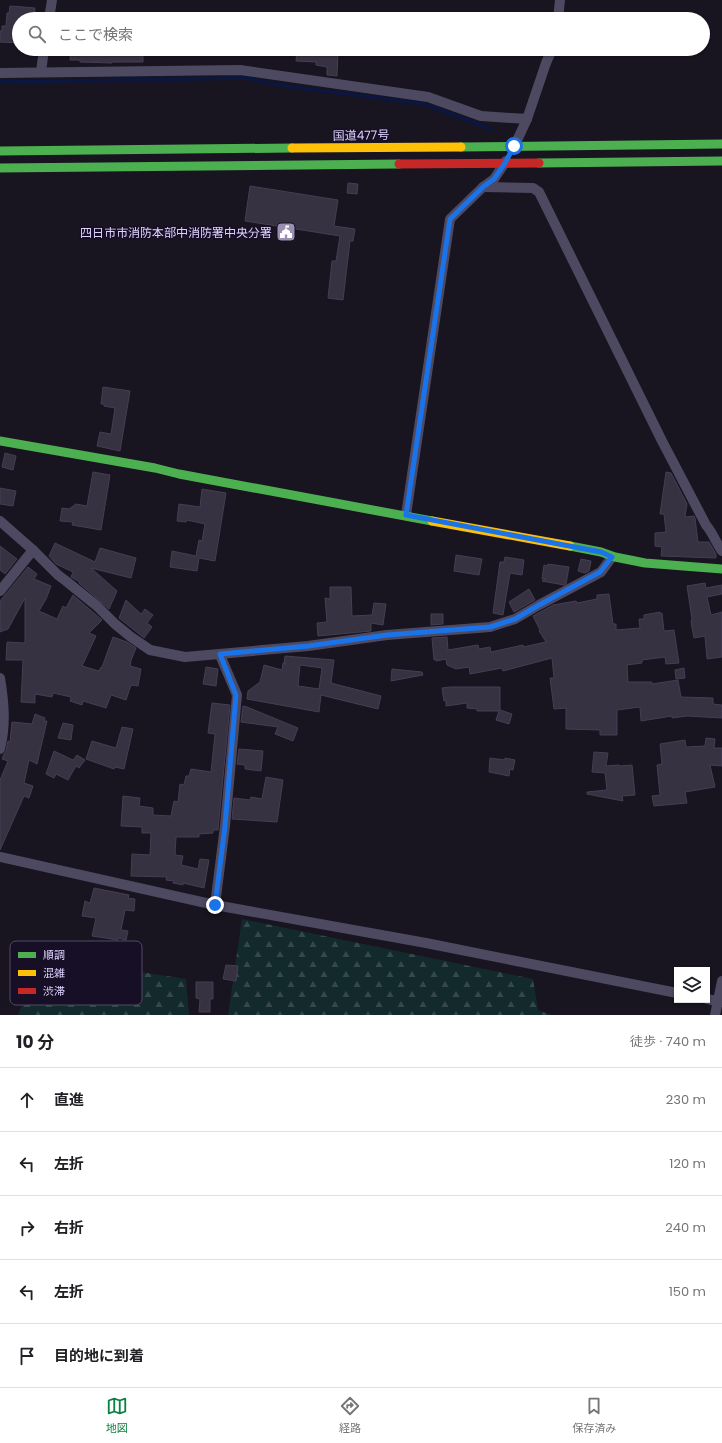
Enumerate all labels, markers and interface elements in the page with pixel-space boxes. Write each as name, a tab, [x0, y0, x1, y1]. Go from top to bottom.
search box	[12, 12, 710, 56]
icon: search	[26, 23, 48, 45]
text: ここで検索	[58, 24, 133, 45]
street label: 国道477号	[333, 126, 389, 144]
route start	[505, 137, 523, 155]
public building icon: 四日市市消防本部中消防署中央分署	[275, 221, 297, 243]
place label: 四日市市消防本部中消防署中央分署	[80, 224, 272, 241]
route end	[206, 896, 224, 914]
legend	[10, 941, 142, 1005]
text: 順調	[43, 947, 65, 963]
text: 混雑	[43, 965, 65, 981]
map controls	[674, 967, 710, 1003]
button: layers	[674, 967, 710, 1003]
text: 渋滞	[43, 983, 65, 999]
text: 10 分	[16, 1030, 54, 1054]
text: 徒歩 · 740 m	[630, 1032, 706, 1051]
icon: ahead	[16, 1089, 38, 1111]
text: 直進	[54, 1089, 84, 1110]
text: 230 m	[666, 1090, 706, 1109]
icon: left	[16, 1153, 38, 1175]
text: 左折	[54, 1153, 84, 1174]
text: 120 m	[669, 1154, 706, 1173]
icon: right	[16, 1217, 38, 1239]
text: 右折	[54, 1217, 84, 1238]
text: 240 m	[665, 1218, 706, 1237]
icon: left	[16, 1281, 38, 1303]
text: 左折	[54, 1281, 84, 1302]
text: 150 m	[669, 1282, 706, 1301]
icon: arrive	[16, 1345, 38, 1367]
text: 目的地に到着	[54, 1345, 144, 1366]
tab: 地図	[106, 1395, 128, 1437]
tab: 経路	[339, 1395, 361, 1437]
tab: 保存済み	[572, 1395, 616, 1437]

